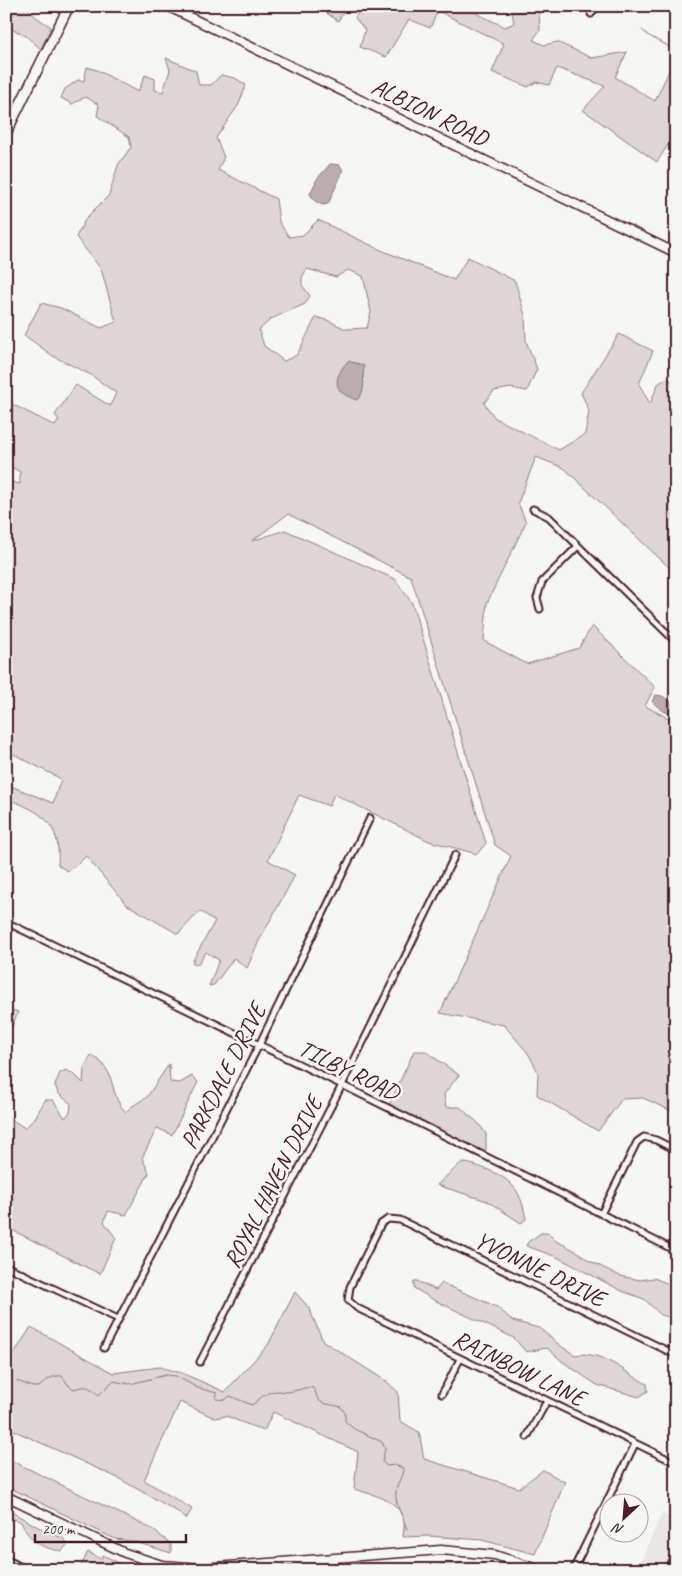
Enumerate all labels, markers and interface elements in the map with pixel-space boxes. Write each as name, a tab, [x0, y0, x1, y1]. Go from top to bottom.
street label: ALBION ROAD	[367, 71, 495, 154]
street label: PARKDALE DRIVE	[173, 996, 274, 1154]
street label: TILBY ROAD	[294, 1033, 406, 1108]
street label: ROYAL HAVEN DRIVE	[217, 1089, 330, 1273]
street label: YVONNE DRIVE	[470, 1225, 613, 1315]
street label: RAINBOW LANE	[448, 1323, 593, 1414]
north arrow	[600, 1494, 650, 1544]
scale bar	[35, 1511, 186, 1543]
text: N	[609, 1519, 626, 1539]
text: 200 m	[42, 1520, 76, 1539]

